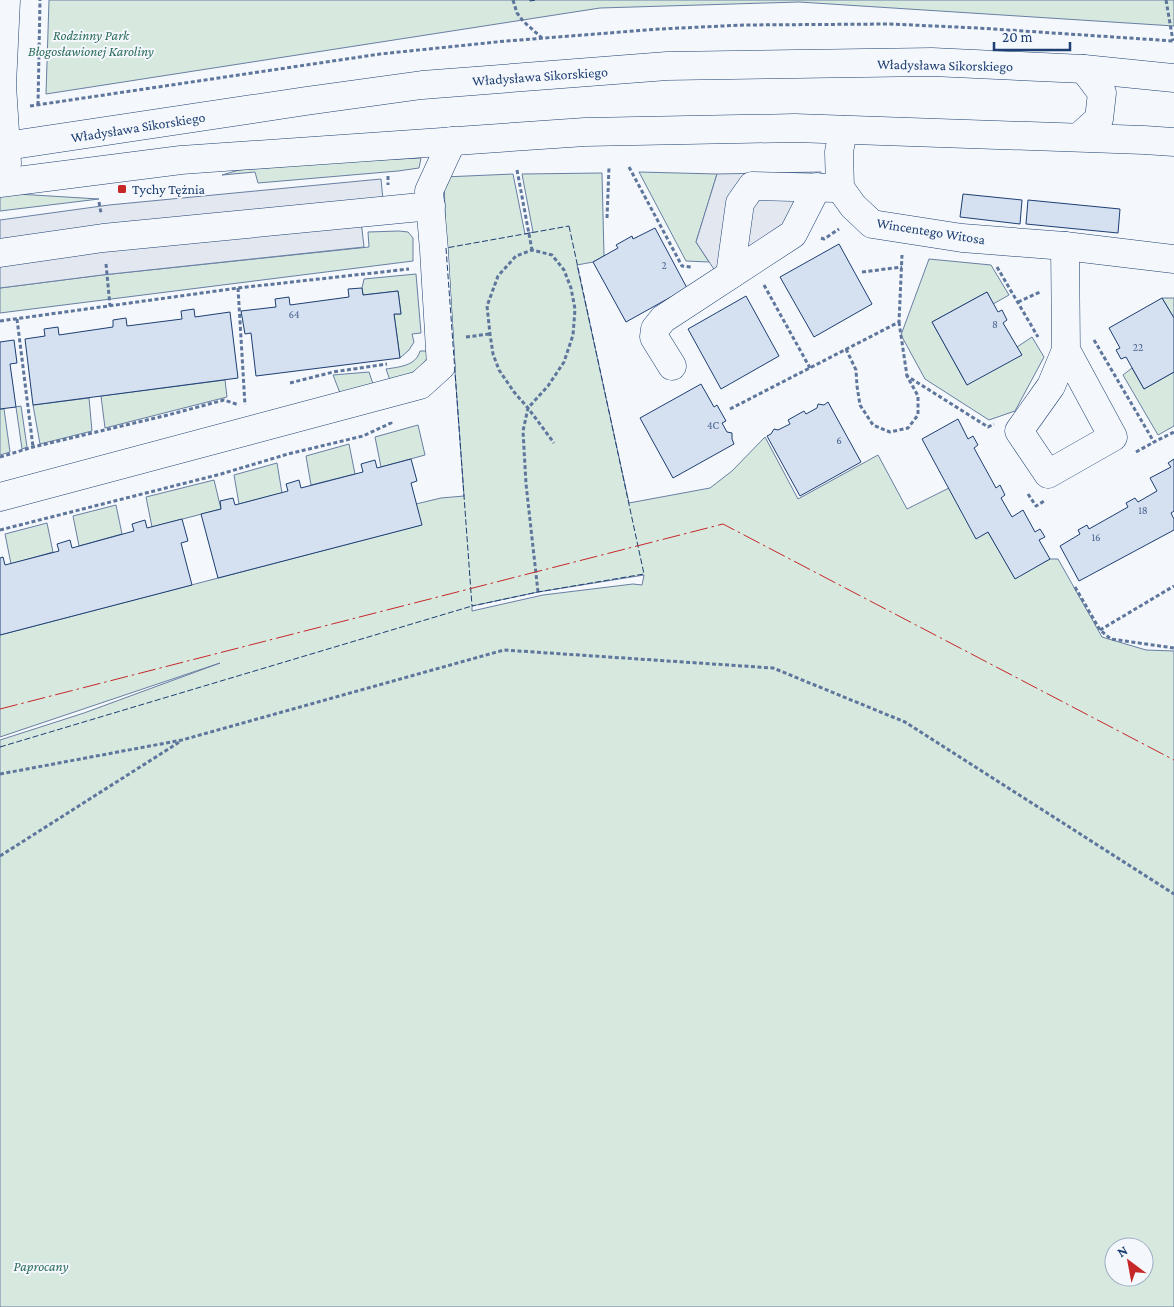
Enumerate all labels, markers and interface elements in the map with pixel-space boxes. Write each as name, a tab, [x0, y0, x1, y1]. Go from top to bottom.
scale bar	[994, 20, 1070, 52]
park label: Rodzinny Park Błogosławionej Karoliny	[28, 27, 154, 60]
text: 20 m	[1002, 29, 1033, 45]
street label: Władysława Sikorskiego	[877, 56, 1013, 74]
street label: Władysława Sikorskiego	[472, 63, 608, 89]
street label: Władysława Sikorskiego	[70, 108, 206, 146]
place label: Tychy Tężnia	[132, 181, 206, 197]
marker: Tychy Tężnia	[116, 183, 128, 195]
street label: Wincentego Witosa	[875, 214, 987, 248]
house number: 2	[661, 259, 667, 271]
house number: 64	[288, 308, 300, 320]
house number: 8	[992, 318, 998, 330]
house number: 22	[1133, 341, 1143, 353]
house number: 4C	[707, 419, 720, 431]
house number: 6	[836, 434, 842, 446]
house number: 18	[1138, 504, 1148, 516]
house number: 16	[1091, 531, 1101, 543]
north arrow	[1104, 1237, 1154, 1287]
text: N	[1114, 1241, 1131, 1260]
park label: Paprocany	[13, 1258, 69, 1274]

